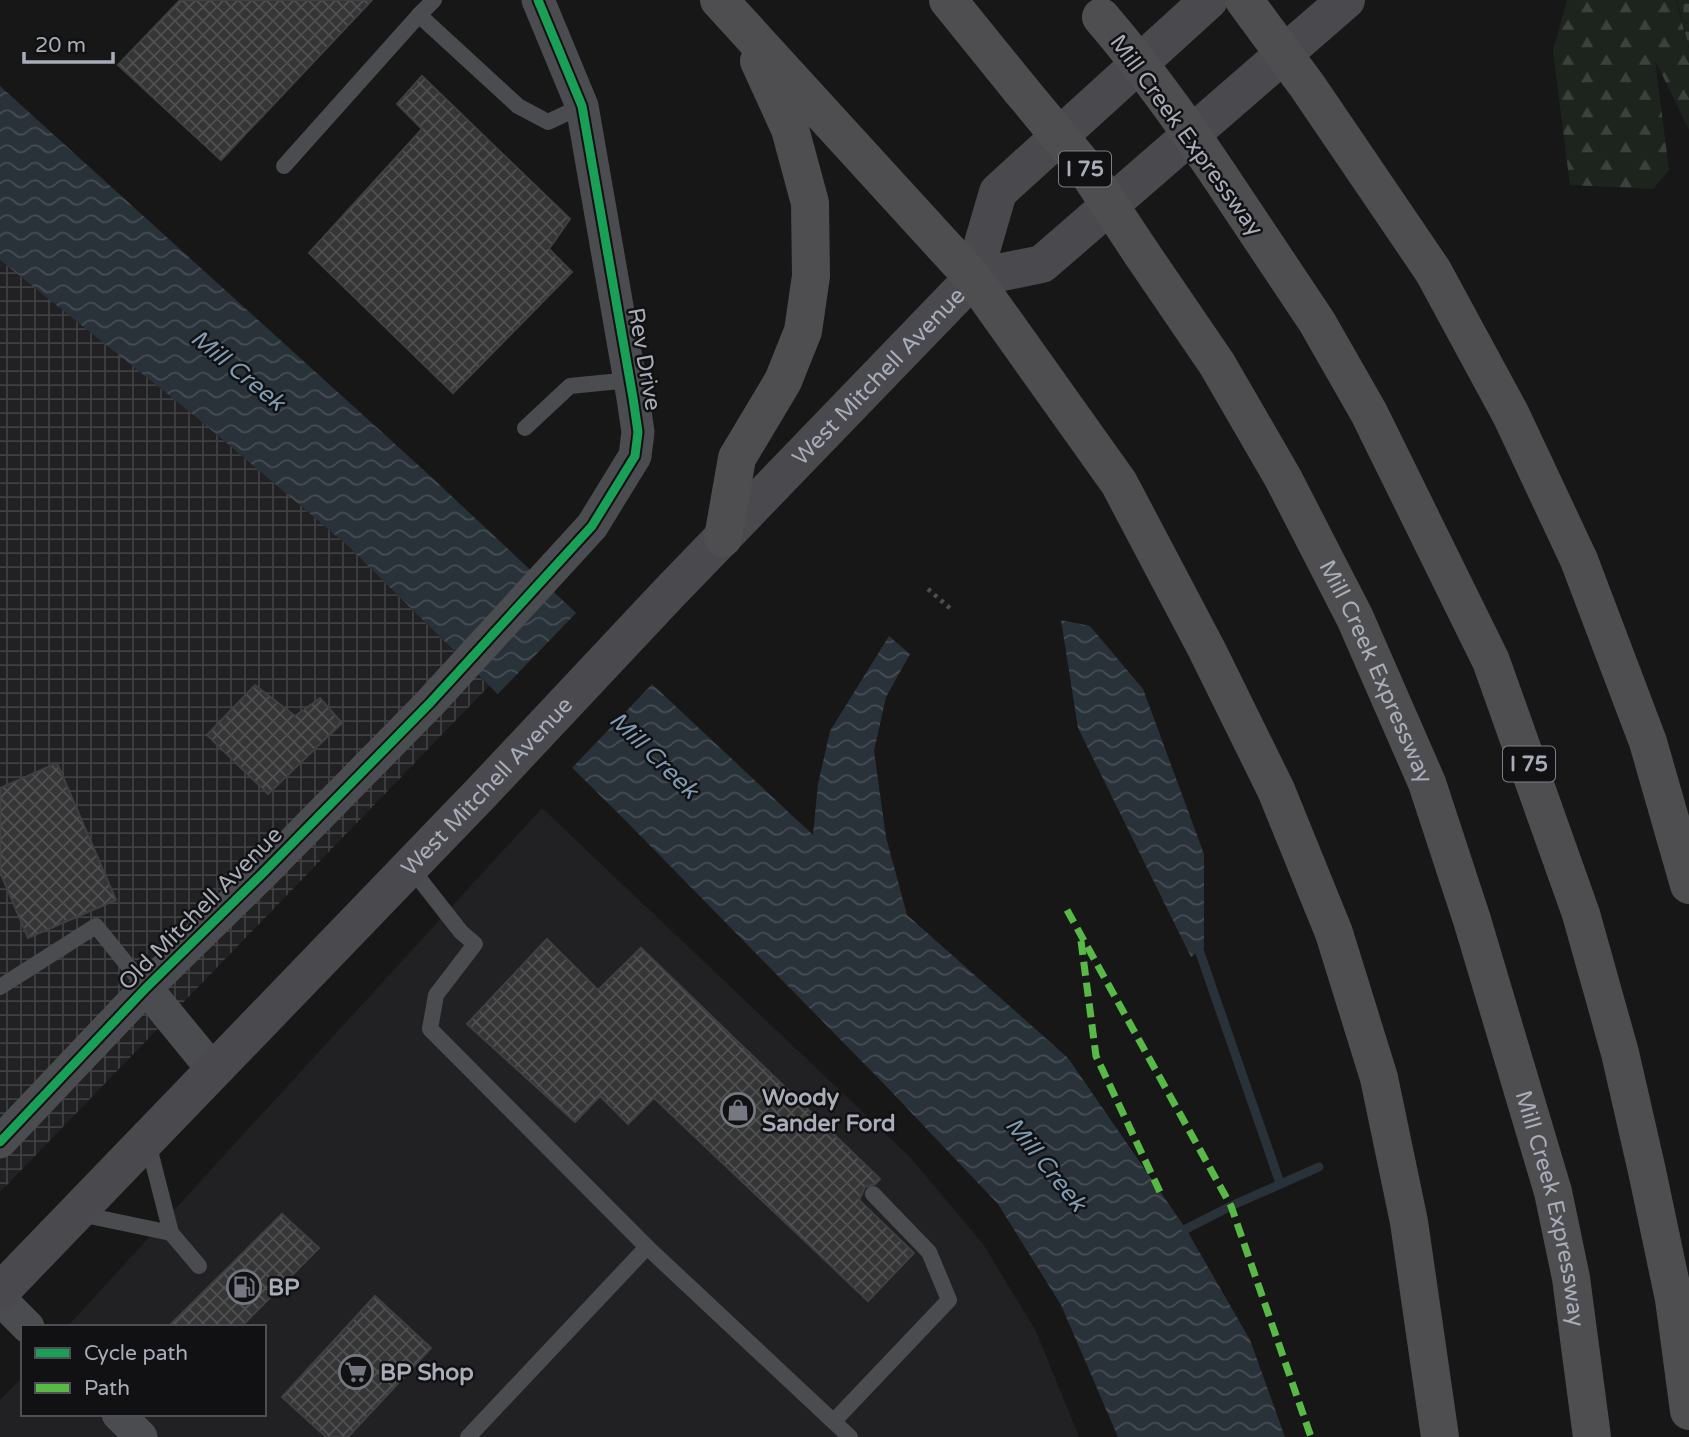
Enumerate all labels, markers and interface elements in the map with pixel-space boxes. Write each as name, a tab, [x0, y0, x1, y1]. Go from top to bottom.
scale bar	[24, 21, 114, 65]
street label: Mill Creek Expressway	[1104, 29, 1269, 242]
text: 20 m	[35, 33, 86, 58]
road number: I 75	[1059, 152, 1111, 186]
street label: West Mitchell Avenue	[787, 282, 971, 472]
street label: Rev Drive	[621, 305, 667, 413]
water label: Mill Creek	[185, 324, 292, 418]
street label: Mill Creek Expressway	[1313, 556, 1438, 788]
street label: West Mitchell Avenue	[396, 691, 579, 882]
water label: Mill Creek	[603, 706, 706, 806]
road number: I 75	[1503, 746, 1555, 782]
street label: Old Mitchell Avenue	[113, 821, 288, 996]
place label: Woody Sander Ford	[762, 1084, 895, 1138]
street label: Mill Creek Expressway	[1509, 1087, 1590, 1329]
shop icon: Woody Sander Ford	[719, 1091, 757, 1129]
water label: Mill Creek	[999, 1111, 1094, 1219]
fuel station icon: BP	[225, 1268, 263, 1306]
place label: BP	[268, 1274, 300, 1302]
legend	[21, 1325, 266, 1416]
text: Cycle path	[84, 1341, 188, 1366]
supermarket icon: BP Shop	[337, 1353, 375, 1391]
place label: BP Shop	[380, 1359, 474, 1387]
text: Path	[84, 1376, 130, 1401]

